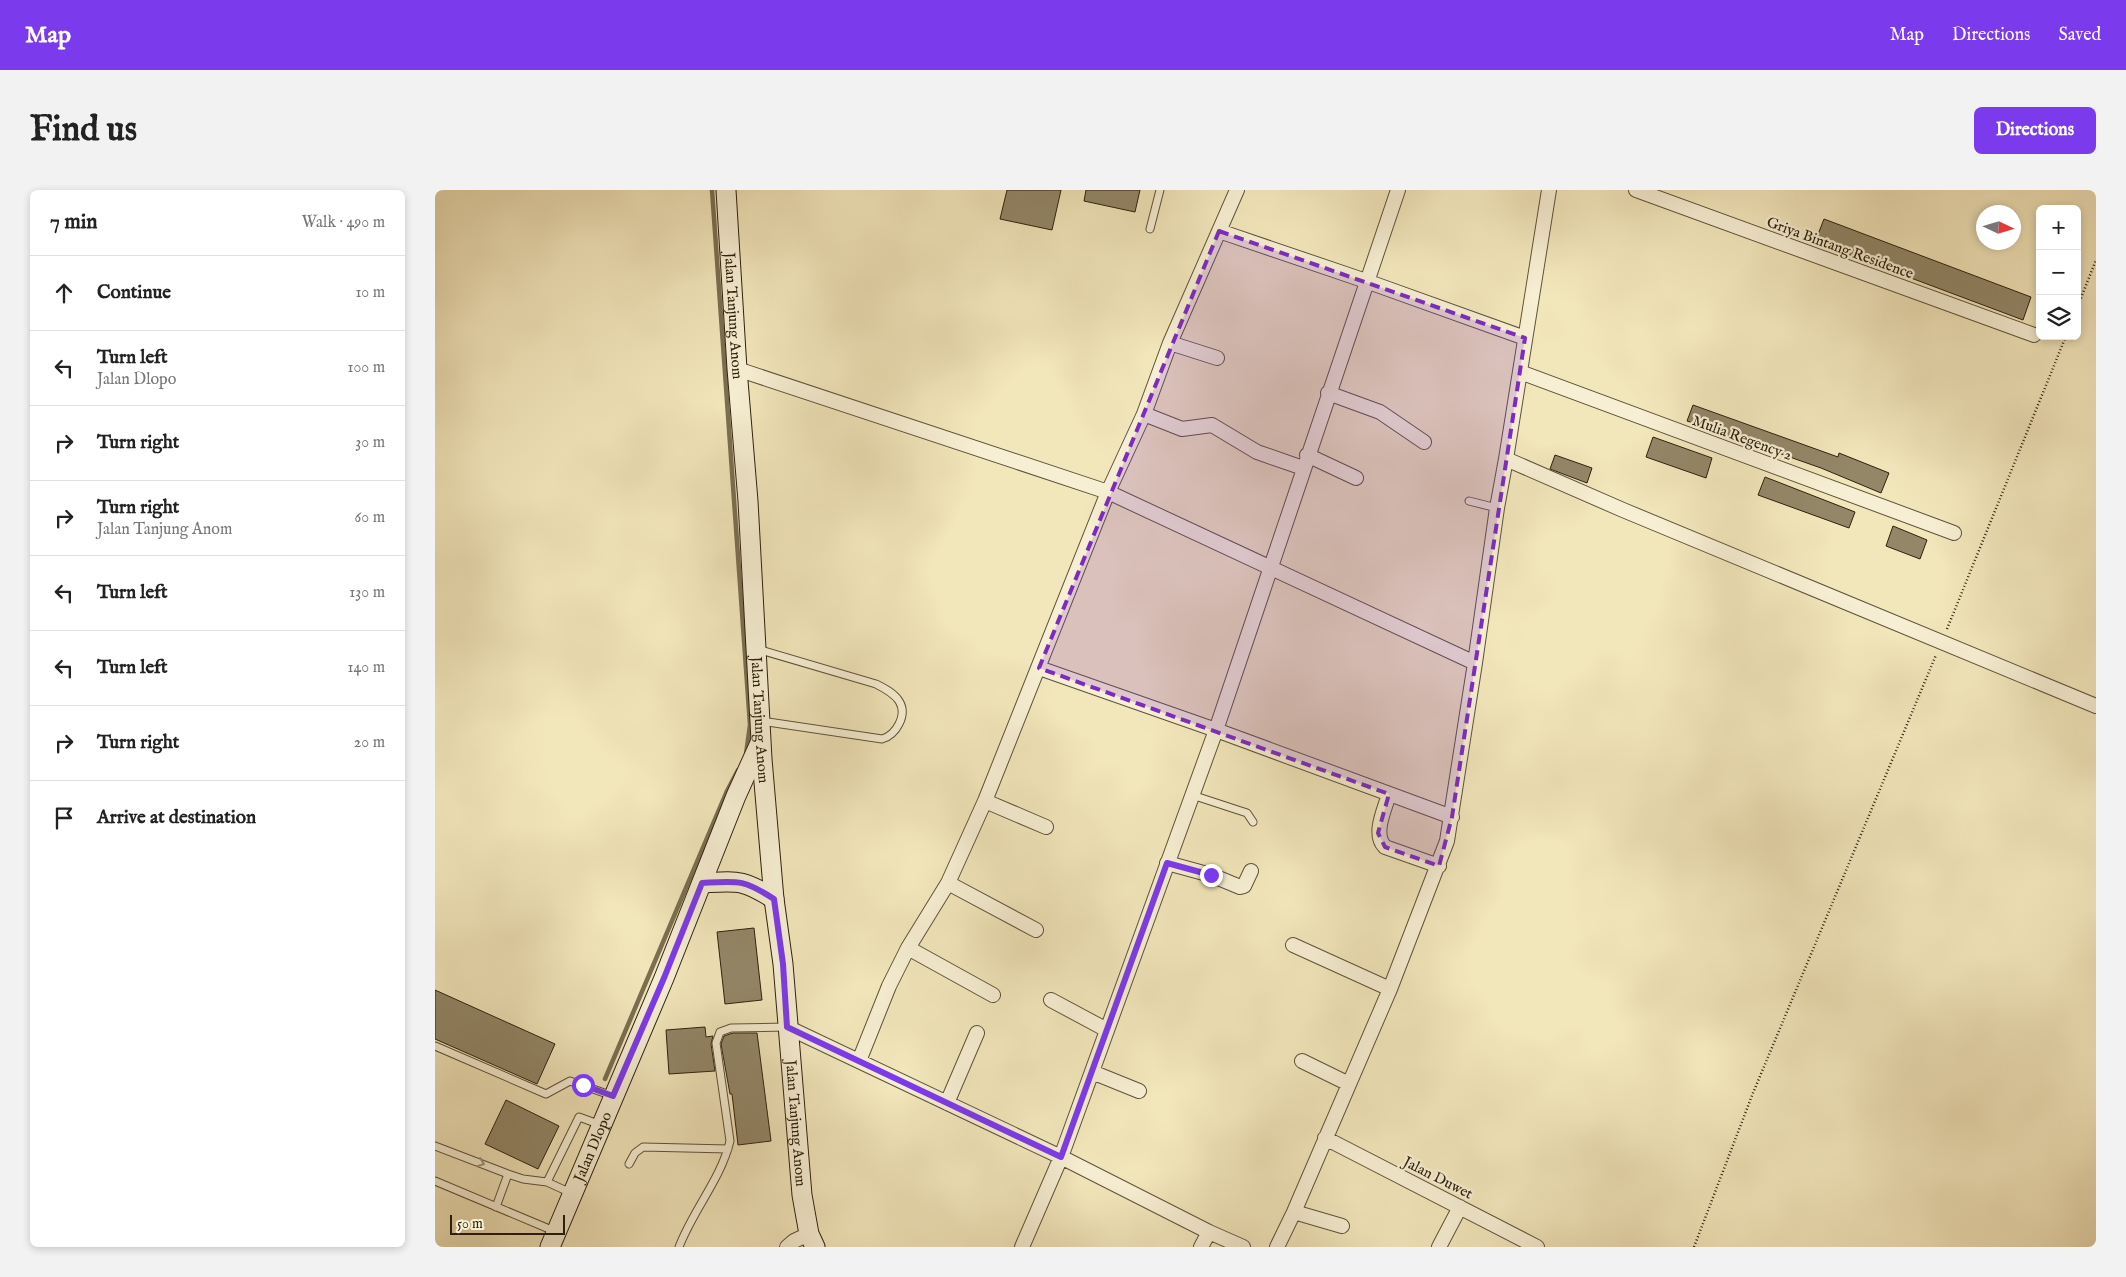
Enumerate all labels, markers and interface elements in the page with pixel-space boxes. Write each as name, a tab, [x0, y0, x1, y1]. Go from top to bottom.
text: Map	[25, 20, 71, 51]
text: Map	[1890, 24, 1924, 47]
text: Directions	[1952, 24, 2030, 47]
text: Saved	[2058, 24, 2101, 47]
button: Directions	[1974, 107, 2096, 154]
text: Find us	[30, 108, 137, 153]
north arrow	[1976, 205, 2021, 250]
map controls	[2036, 205, 2081, 340]
button: +	[2036, 205, 2081, 250]
text: 7 min	[50, 209, 97, 236]
text: Walk · 490 m	[302, 213, 385, 233]
street label: Griya Bintang Residence	[1764, 213, 1916, 283]
street label: Jalan Tanjung Anom	[720, 250, 747, 380]
button: −	[2036, 250, 2081, 295]
icon: ahead	[50, 279, 78, 307]
text: Continue	[97, 281, 171, 305]
text: 10 m	[355, 283, 385, 303]
button: layers	[2036, 295, 2081, 340]
text: Turn left	[97, 346, 168, 370]
icon: left	[50, 354, 78, 382]
text: 100 m	[348, 358, 385, 378]
text: Jalan Dlopo	[97, 370, 176, 390]
street label: Mulia Regency 2	[1689, 411, 1795, 465]
icon: right	[50, 429, 78, 457]
text: Turn right	[97, 431, 179, 455]
text: 30 m	[355, 433, 385, 453]
text: Turn right	[97, 496, 179, 520]
icon: right	[50, 504, 78, 532]
text: 60 m	[355, 508, 385, 528]
text: Jalan Tanjung Anom	[97, 520, 232, 540]
icon: left	[50, 579, 78, 607]
text: Turn left	[97, 581, 168, 605]
text: 130 m	[349, 583, 385, 603]
icon: left	[50, 654, 78, 682]
street label: Jalan Tanjung Anom	[747, 654, 774, 784]
text: Turn left	[97, 656, 168, 680]
text: 140 m	[347, 658, 385, 678]
icon: right	[50, 729, 78, 757]
text: Turn right	[97, 731, 179, 755]
text: 20 m	[354, 733, 385, 753]
icon: arrive	[50, 804, 78, 832]
text: Arrive at destination	[97, 806, 256, 830]
route end	[1200, 864, 1223, 887]
street label: Jalan Tanjung Anom	[781, 1057, 811, 1188]
route start	[572, 1074, 595, 1097]
street label: Jalan Dlopo	[568, 1109, 616, 1186]
street label: Jalan Duwet	[1398, 1151, 1476, 1204]
one-way arrow	[476, 1157, 484, 1167]
scale bar	[450, 1212, 565, 1235]
text: 50 m	[457, 1215, 483, 1233]

